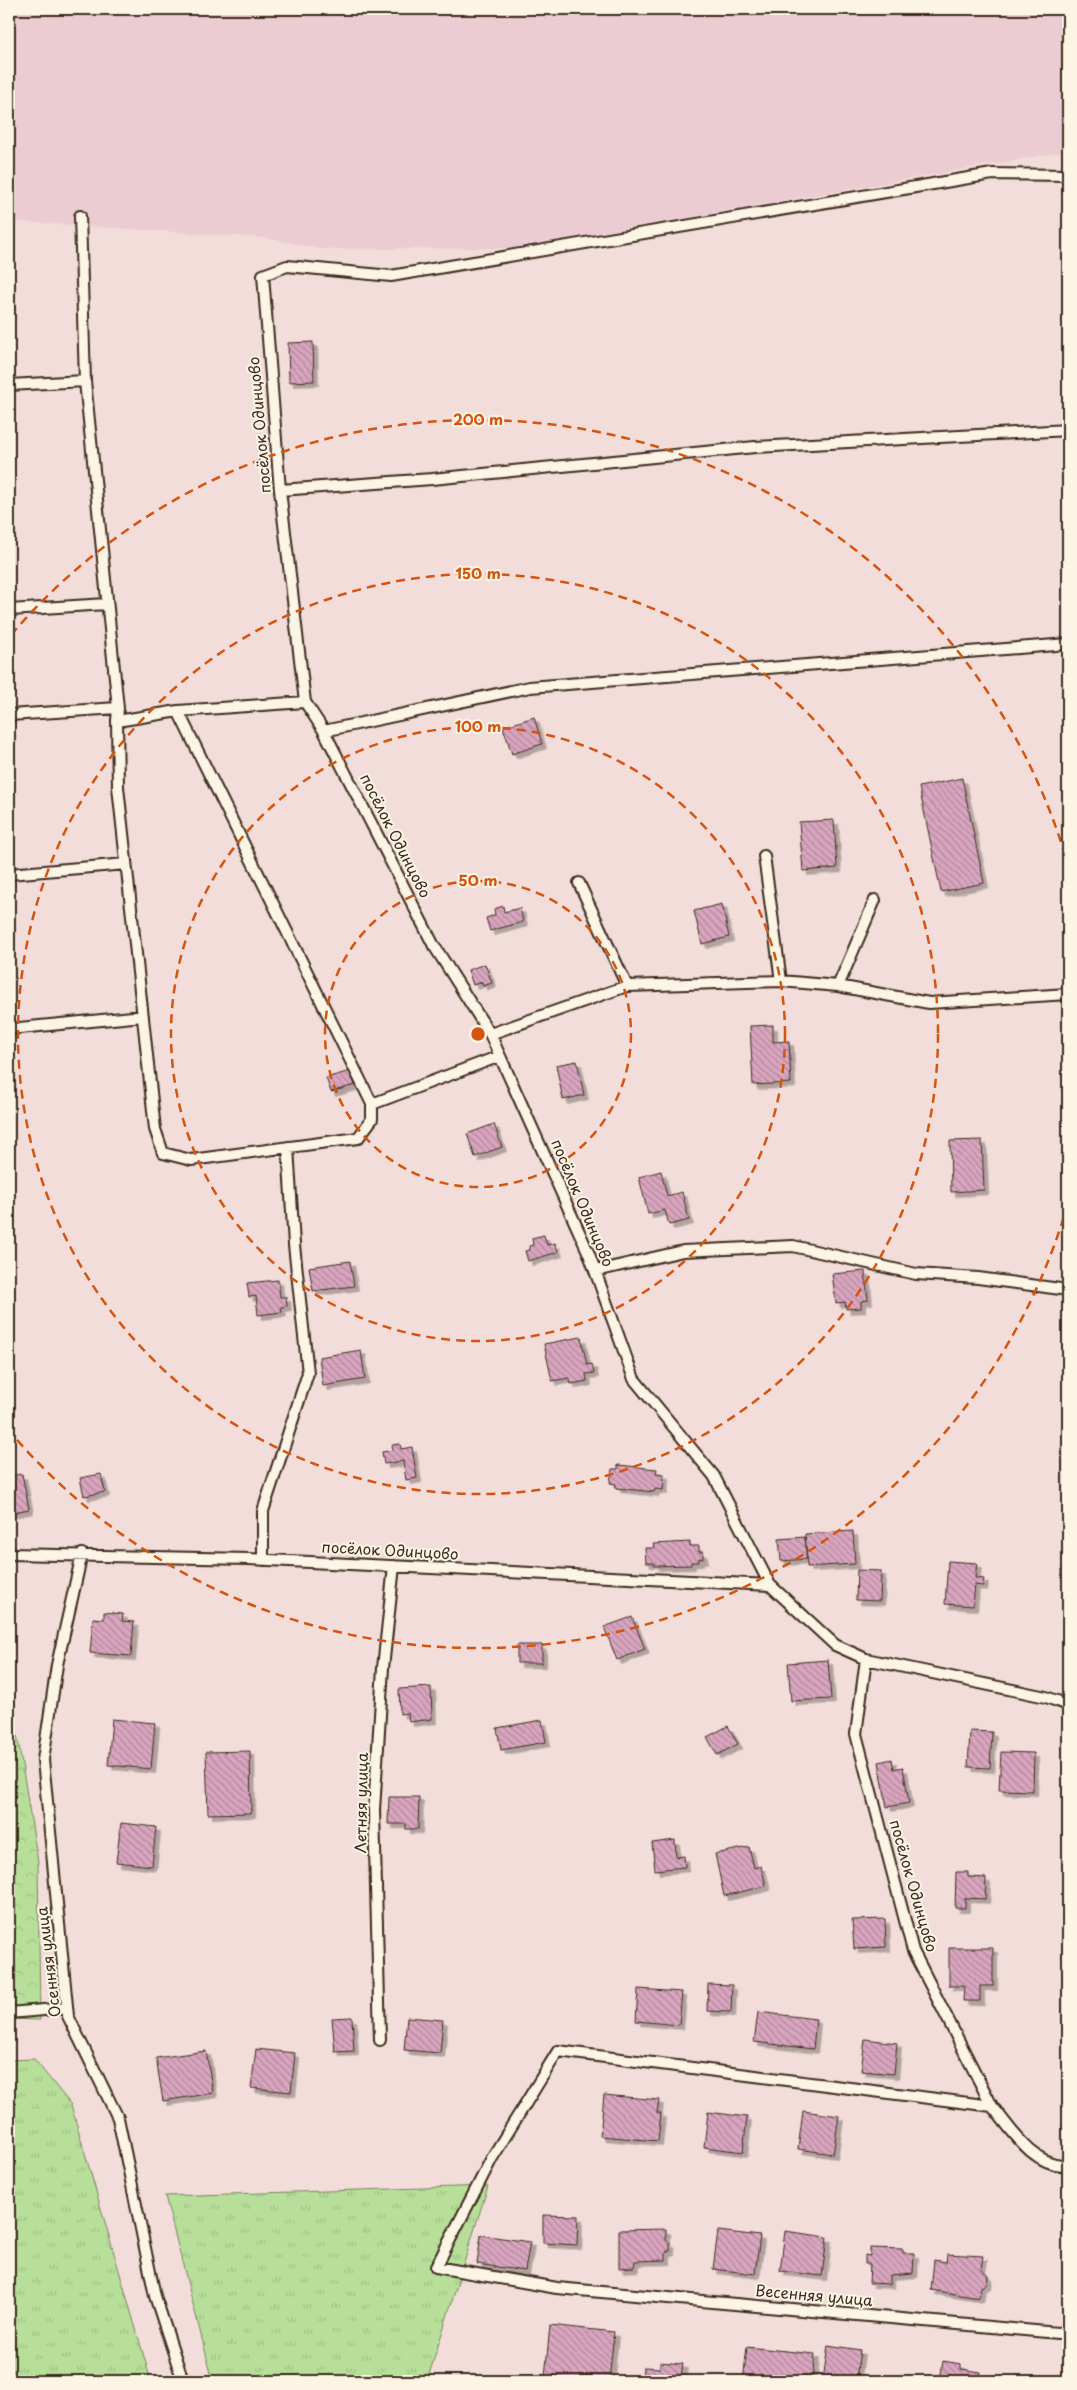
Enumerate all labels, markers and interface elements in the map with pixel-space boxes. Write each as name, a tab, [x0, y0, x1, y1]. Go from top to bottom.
street label: посёлок Одинцово	[241, 356, 276, 494]
text: 200 m	[453, 407, 503, 430]
text: 150 m	[455, 561, 501, 584]
text: 100 m	[455, 714, 501, 737]
street label: посёлок Одинцово	[355, 769, 438, 902]
text: 50 m	[459, 868, 497, 891]
centre of rings	[469, 1025, 487, 1043]
street label: посёлок Одинцово	[546, 1135, 621, 1270]
street label: посёлок Одинцово	[321, 1534, 459, 1565]
street label: Летняя улица	[348, 1752, 373, 1854]
street label: посёлок Одинцово	[885, 1817, 944, 1955]
street label: Осенняя улица	[29, 1905, 66, 2019]
street label: Весенняя улица	[754, 2278, 874, 2311]

